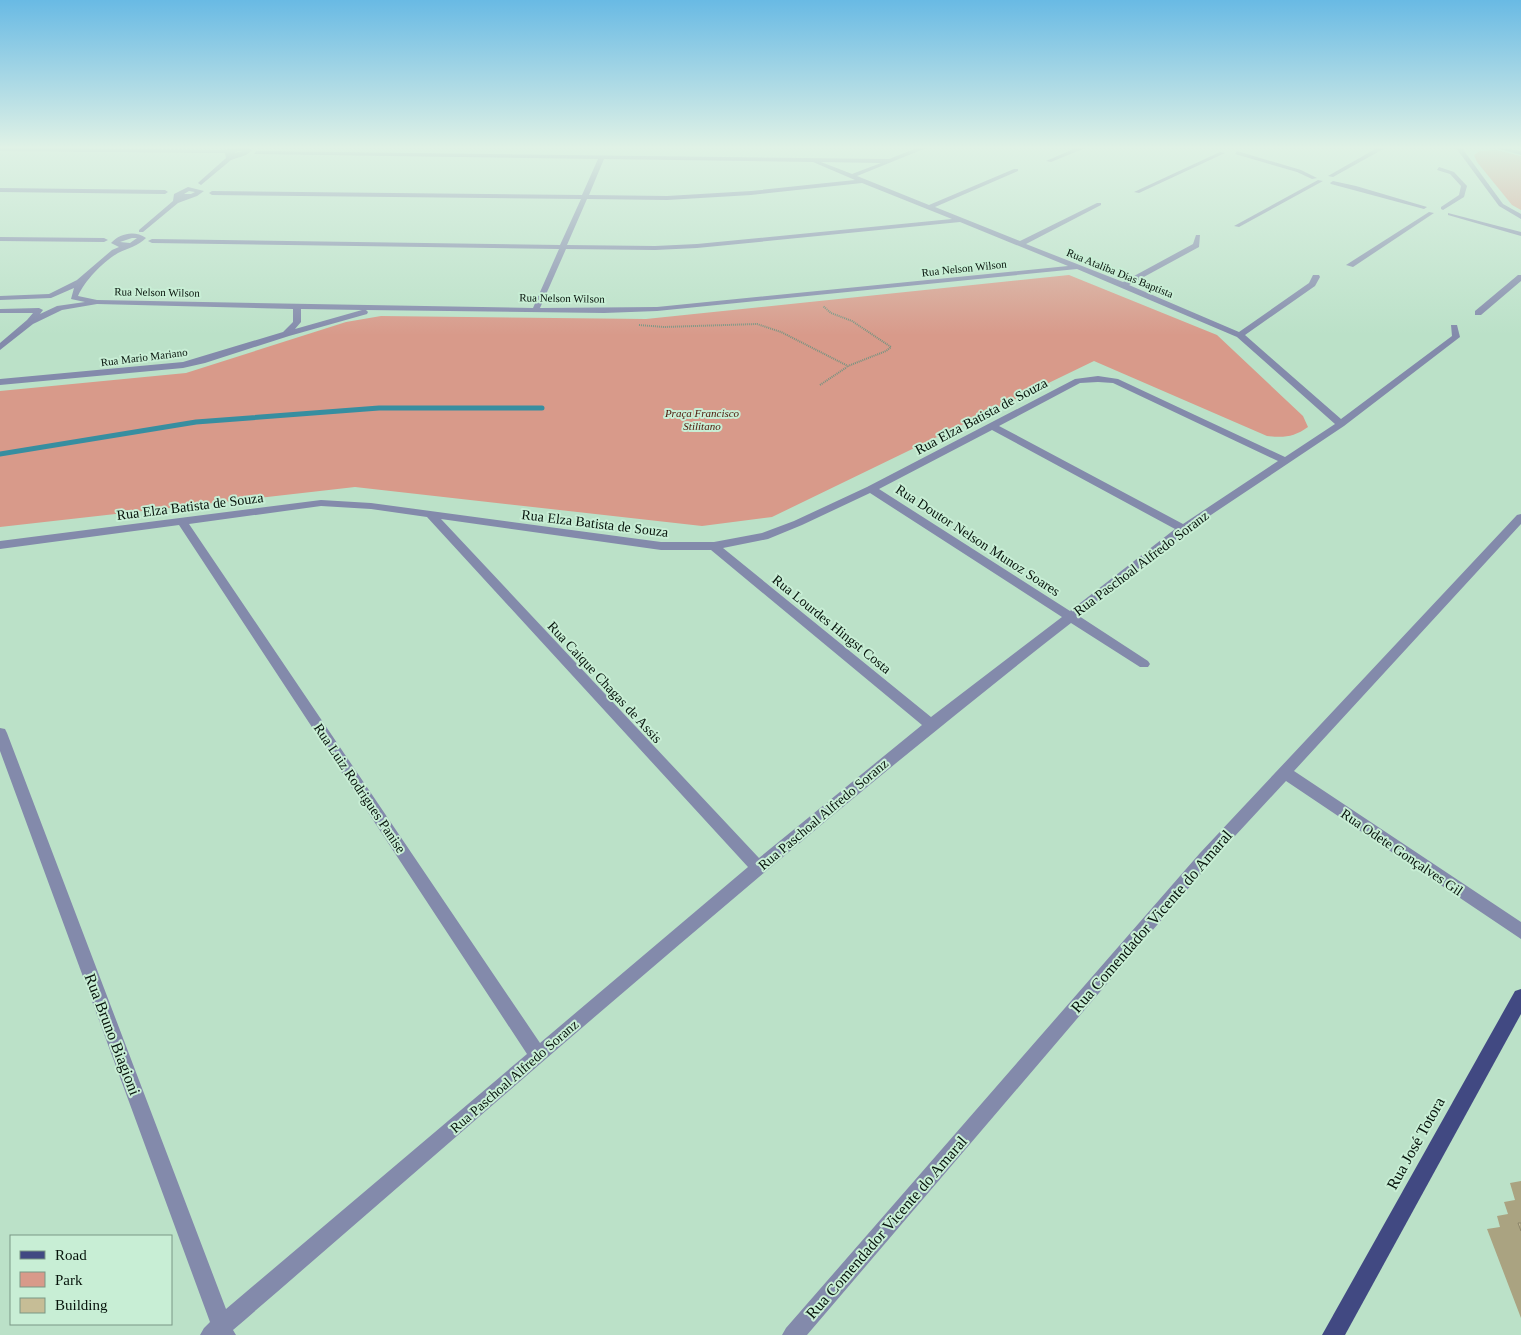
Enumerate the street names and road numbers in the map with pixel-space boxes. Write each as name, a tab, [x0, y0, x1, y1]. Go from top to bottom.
street label: Rua Ataliba Dias Baptista	[1065, 246, 1175, 300]
street label: Rua Nelson Wilson	[921, 258, 1008, 278]
street label: Rua Nelson Wilson	[114, 285, 200, 299]
street label: Rua Nelson Wilson	[519, 291, 605, 305]
street label: Rua Mario Mariano	[100, 346, 189, 368]
street label: Rua Elza Batista de Souza	[912, 375, 1051, 458]
street label: Rua Doutor Nelson Munoz Soares	[893, 482, 1063, 599]
street label: Rua Elza Batista de Souza	[116, 490, 265, 523]
street label: Rua Elza Batista de Souza	[521, 507, 670, 540]
street label: Rua Paschoal Alfredo Soranz	[1071, 508, 1211, 619]
street label: Rua Lourdes Hingst Costa	[769, 572, 895, 677]
street label: Rua Caique Chagas de Assis	[545, 619, 665, 746]
street label: Rua Luiz Rodrigues Panise	[311, 721, 409, 856]
street label: Rua Paschoal Alfredo Soranz	[756, 756, 891, 873]
street label: Rua Odete Gonçalves Gil	[1338, 806, 1465, 899]
street label: Rua Comendador Vicente do Amaral	[1068, 826, 1236, 1016]
street label: Rua Bruno Biagioni	[81, 971, 144, 1098]
street label: Rua Paschoal Alfredo Soranz	[447, 1017, 581, 1136]
street label: Rua José Totora	[1383, 1094, 1448, 1192]
street label: Rua Comendador Vicente do Amaral	[803, 1132, 971, 1322]

